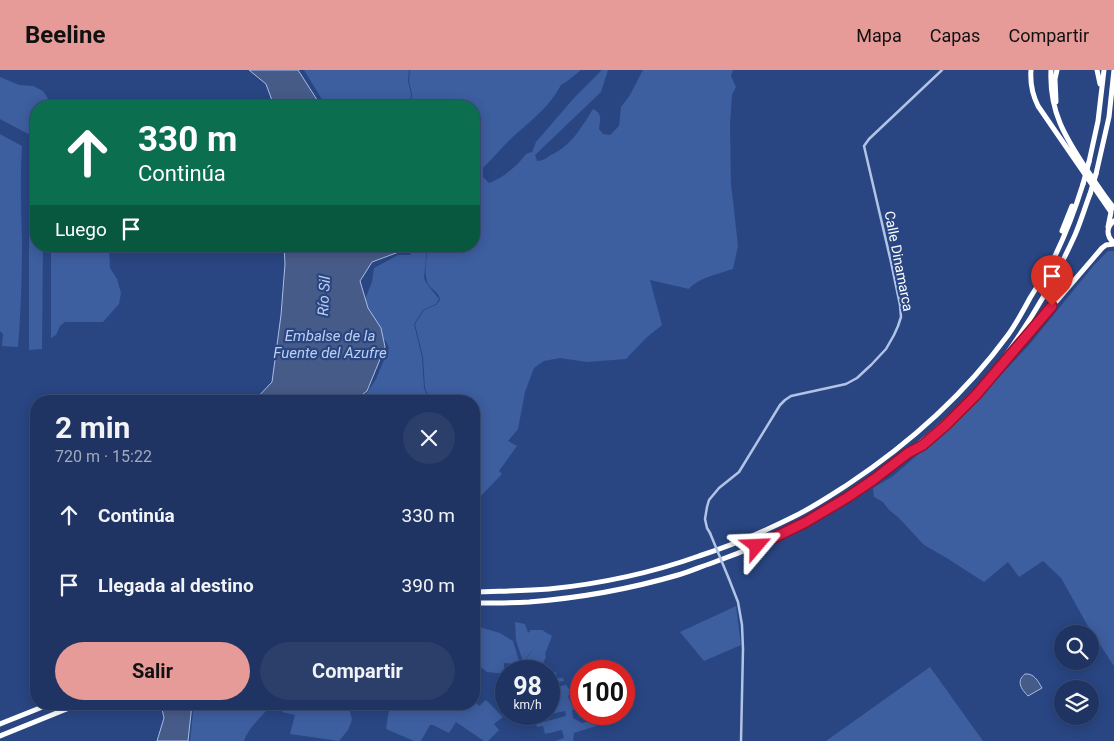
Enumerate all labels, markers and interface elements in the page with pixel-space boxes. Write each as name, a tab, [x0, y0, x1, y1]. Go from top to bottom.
text: Beeline	[25, 21, 105, 49]
text: Mapa	[856, 25, 902, 46]
text: Capas	[930, 25, 980, 46]
text: Compartir	[1008, 25, 1089, 46]
text: 330 m	[138, 119, 237, 160]
icon: ahead	[55, 120, 120, 185]
text: Continúa	[138, 161, 226, 186]
street label: Calle Dinamarca	[881, 209, 917, 313]
icon: arrive	[117, 215, 145, 243]
text: Luego	[55, 218, 107, 241]
pin	[1031, 255, 1073, 306]
icon: arrive	[1038, 262, 1066, 290]
water label: Río Sil	[314, 275, 334, 317]
water label: Embalse de la Fuente del Azufre	[273, 327, 387, 362]
text: 2 min	[55, 410, 130, 445]
button: close	[403, 412, 455, 464]
text: 720 m · 15:22	[55, 447, 152, 466]
icon: ahead	[55, 501, 83, 529]
text: Continúa	[98, 504, 175, 527]
text: 330 m	[402, 504, 455, 527]
position arrow	[730, 519, 782, 571]
icon: arrive	[55, 571, 83, 599]
text: Llegada al destino	[98, 574, 254, 597]
text: 390 m	[402, 574, 455, 597]
map controls	[1054, 625, 1099, 725]
button: search	[1054, 625, 1099, 670]
button: Salir	[55, 642, 250, 700]
button: Compartir	[260, 642, 455, 700]
speed limit sign: 100	[570, 660, 635, 725]
text: 98	[513, 672, 542, 701]
button: layers	[1054, 680, 1099, 725]
text: km/h	[513, 698, 542, 712]

